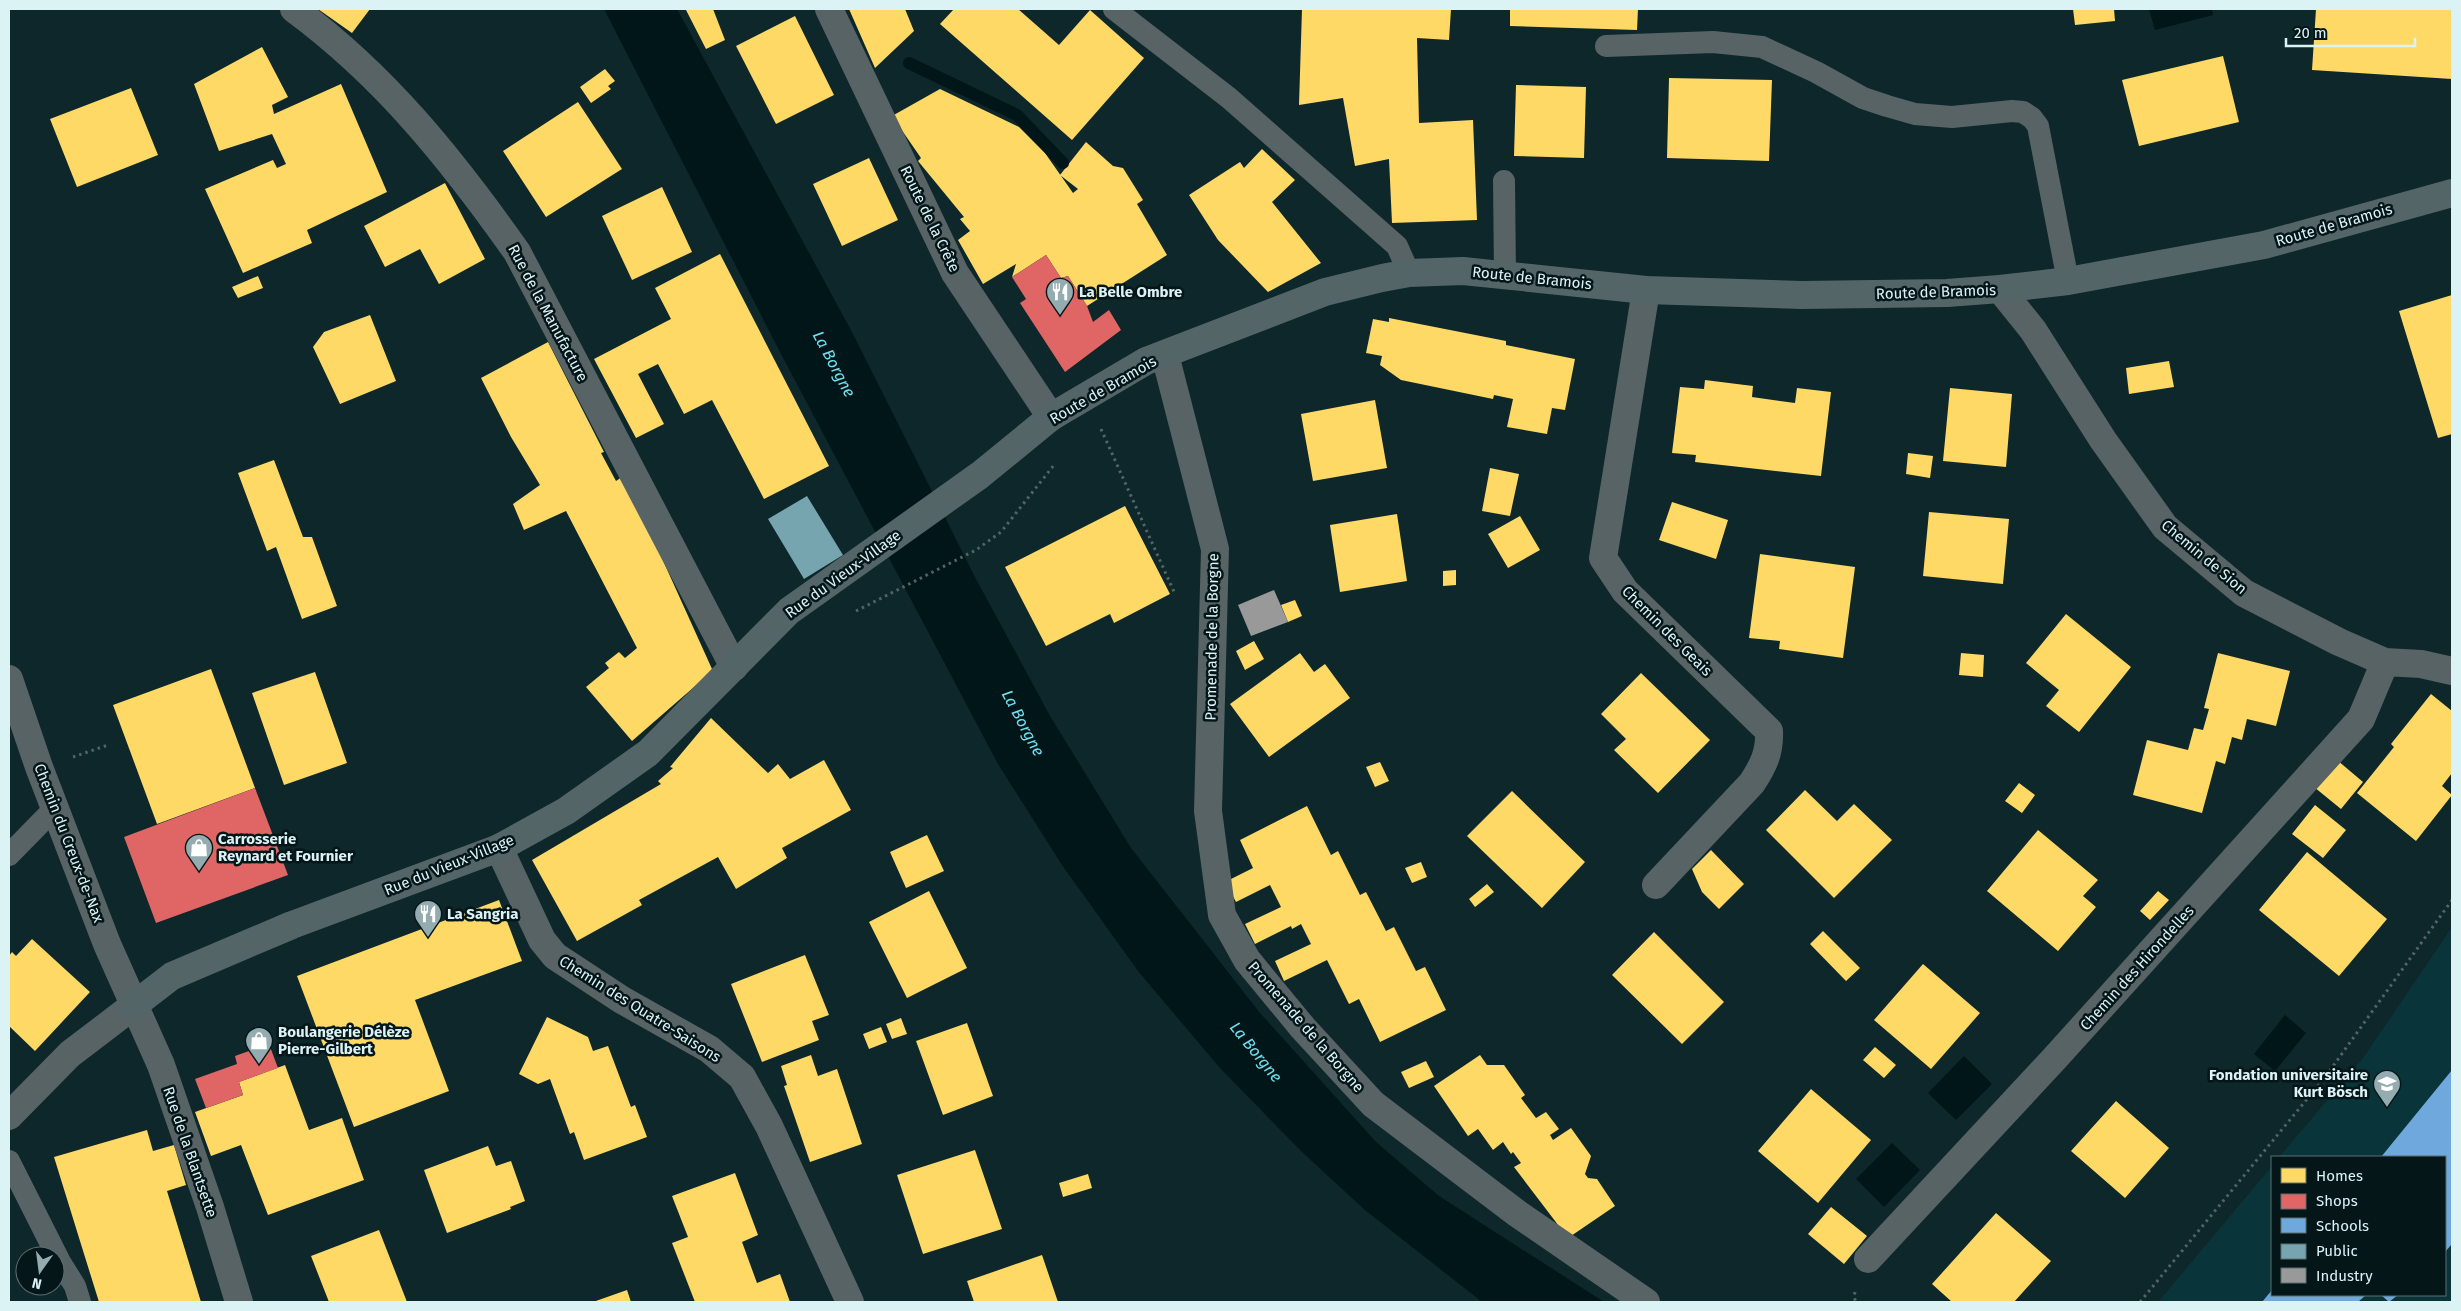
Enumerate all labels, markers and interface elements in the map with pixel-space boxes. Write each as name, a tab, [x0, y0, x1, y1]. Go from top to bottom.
scale bar	[2286, 15, 2415, 47]
text: 20 m	[2294, 24, 2327, 42]
street label: Route de la Crête	[896, 163, 964, 275]
street label: Route de Bramois	[2274, 200, 2394, 250]
street label: Rue de la Manufacture	[504, 241, 592, 385]
street label: Route de Bramois	[1471, 263, 1593, 293]
restaurant icon: La Belle Ombre	[1045, 277, 1075, 316]
street label: Route de Bramois	[1876, 281, 1996, 303]
place label: La Belle Ombre	[1079, 283, 1182, 301]
water label: La Borgne	[809, 328, 859, 400]
street label: Route de Bramois	[1046, 352, 1160, 428]
street label: Chemin de Sion	[2158, 516, 2250, 598]
street label: Rue du Vieux-Village	[782, 526, 904, 622]
street label: Promenade de la Borgne	[1202, 553, 1222, 721]
street label: Chemin des Geais	[1618, 582, 1716, 680]
water label: La Borgne	[998, 687, 1048, 759]
street label: Chemin du Creux-de-Nax	[30, 761, 108, 926]
place label: Carrosserie Reynard et Fournier	[218, 830, 354, 865]
street label: Rue du Vieux-Village	[381, 831, 517, 899]
shop icon: Carrosserie Reynard et Fournier	[184, 833, 214, 872]
restaurant icon: La Sangria	[413, 899, 443, 938]
street label: Chemin des Hirondelles	[2076, 902, 2198, 1034]
place label: La Sangria	[447, 905, 519, 923]
street label: Chemin des Quatre-Saisons	[556, 952, 724, 1066]
street label: Promenade de la Borgne	[1244, 958, 1368, 1096]
water label: La Borgne	[1226, 1018, 1286, 1086]
place label: Boulangerie Délèze Pierre-Gilbert	[278, 1023, 410, 1058]
shop icon: Boulangerie Délèze Pierre-Gilbert	[244, 1026, 274, 1065]
place label: Fondation universitaire Kurt Bösch	[2209, 1066, 2368, 1101]
school or university icon: Fondation universitaire Kurt Bösch	[2372, 1069, 2402, 1108]
street label: Rue de la Blantsette	[159, 1084, 221, 1220]
legend	[2271, 1156, 2446, 1296]
text: Homes	[2316, 1167, 2363, 1185]
text: Shops	[2316, 1192, 2358, 1210]
text: Schools	[2316, 1217, 2369, 1235]
text: Public	[2316, 1242, 2358, 1260]
north arrow	[15, 1246, 65, 1296]
text: Industry	[2316, 1267, 2373, 1285]
text: N	[30, 1274, 44, 1293]

